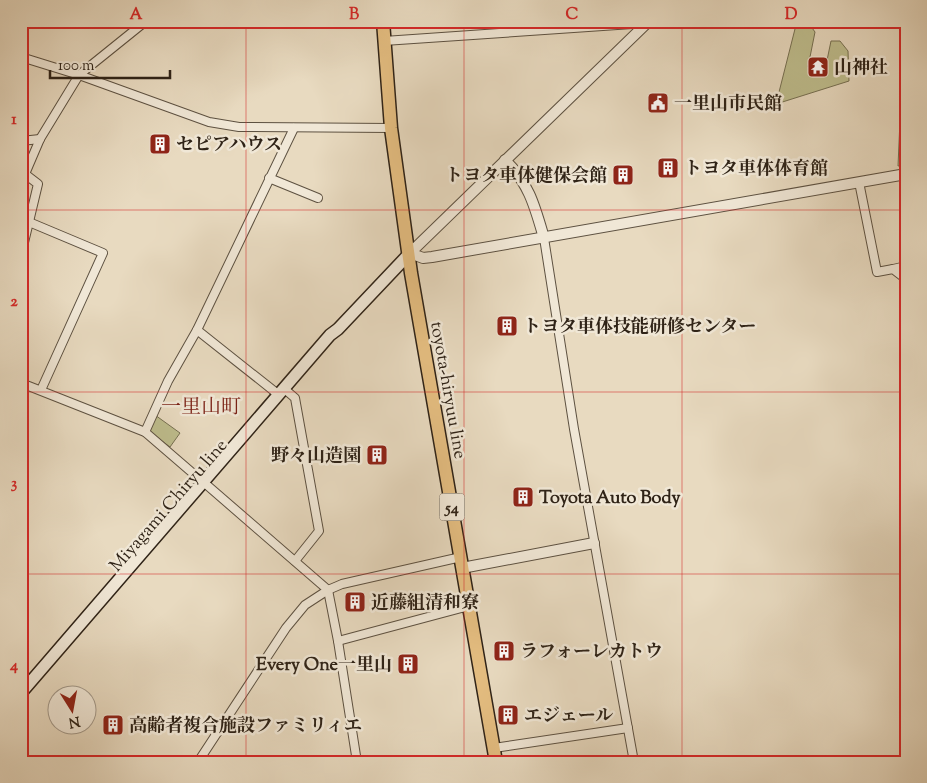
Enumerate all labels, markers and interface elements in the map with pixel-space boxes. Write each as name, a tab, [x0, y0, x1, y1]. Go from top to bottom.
text: A	[130, 4, 143, 27]
text: B	[349, 4, 359, 27]
text: C	[566, 4, 579, 27]
text: D	[785, 4, 798, 27]
scale bar	[50, 48, 170, 80]
temple icon: 山神社	[806, 55, 830, 79]
text: 100 m	[58, 56, 95, 77]
place label: 山神社	[834, 56, 888, 82]
public building icon: 一里山市民館	[646, 91, 670, 115]
place label: 一里山市民館	[674, 92, 782, 118]
text: 1	[11, 109, 17, 132]
building icon: セピアハウス	[148, 132, 172, 156]
place label: セピアハウス	[176, 133, 282, 159]
building icon: トヨタ車体体育館	[656, 156, 680, 180]
place label: トヨタ車体体育館	[684, 157, 828, 183]
building icon: トヨタ車体健保会館	[611, 163, 635, 187]
place label: トヨタ車体健保会館	[445, 164, 607, 190]
text: 2	[10, 291, 18, 314]
building icon: トヨタ車体技能研修センター	[495, 314, 519, 338]
place label: トヨタ車体技能研修センター	[523, 315, 756, 341]
street label: toyota-hiryuu line	[422, 320, 472, 461]
district label: 一里山町	[161, 394, 241, 423]
street label: Miyagami Chiryu line	[104, 434, 235, 578]
building icon: 野々山造園	[365, 443, 389, 467]
place label: 野々山造園	[271, 444, 361, 470]
text: 3	[11, 473, 18, 496]
building icon: Toyota Auto Body	[511, 485, 535, 509]
place label: Toyota Auto Body	[539, 486, 680, 512]
road number: 54	[440, 494, 464, 520]
building icon: 近藤組清和寮	[343, 590, 367, 614]
place label: 近藤組清和寮	[371, 591, 479, 617]
building icon: ラフォーレカトウ	[492, 639, 516, 663]
place label: ラフォーレカトウ	[520, 640, 663, 666]
building icon: Every One一里山	[396, 652, 420, 676]
place label: Every One一里山	[256, 653, 392, 679]
text: 4	[9, 655, 18, 678]
north arrow	[48, 686, 98, 736]
building icon: エジェール	[496, 703, 520, 727]
place label: エジェール	[524, 704, 613, 730]
text: N	[67, 710, 81, 732]
building icon: 高齢者複合施設ファミリィエ	[101, 713, 125, 737]
place label: 高齢者複合施設ファミリィエ	[129, 714, 362, 740]

